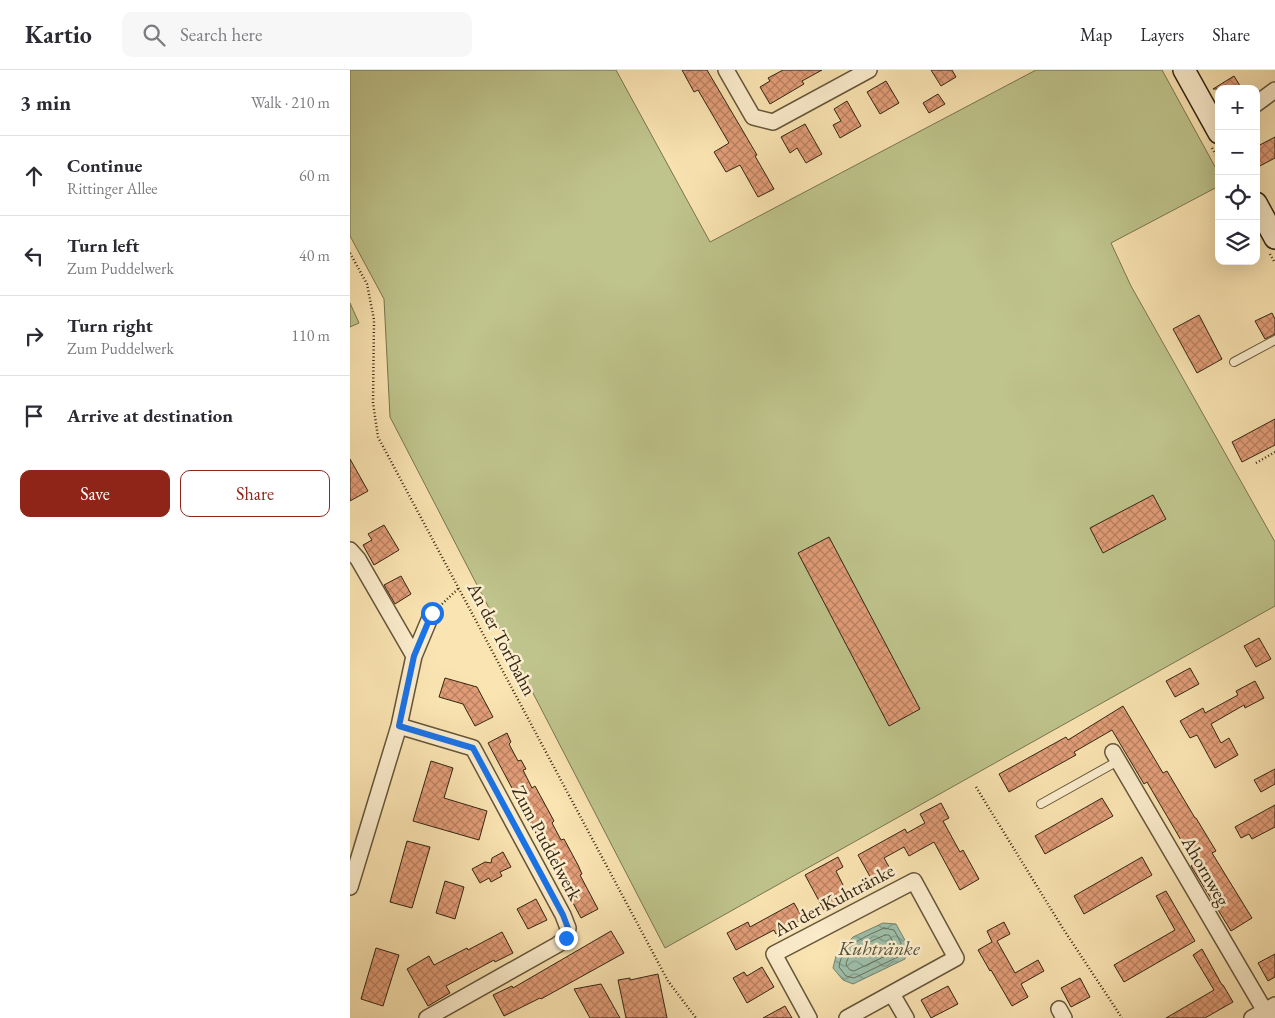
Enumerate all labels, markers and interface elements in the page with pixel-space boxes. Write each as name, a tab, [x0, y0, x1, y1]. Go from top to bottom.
search box	[122, 12, 472, 57]
text: Kartio	[25, 19, 92, 50]
icon: search	[140, 21, 168, 49]
text: Search here	[180, 22, 262, 47]
text: Map	[1080, 23, 1112, 46]
text: Layers	[1140, 23, 1184, 46]
text: Share	[1212, 23, 1250, 46]
map controls	[1215, 85, 1260, 265]
button: +	[1215, 85, 1260, 130]
text: 3 min	[20, 89, 71, 116]
text: Walk · 210 m	[251, 92, 330, 113]
button: −	[1215, 130, 1260, 175]
text: Continue	[67, 153, 142, 178]
icon: ahead	[20, 162, 48, 190]
text: 60 m	[299, 165, 330, 186]
button: locate	[1215, 175, 1260, 220]
text: Rittinger Allee	[67, 178, 158, 199]
button: layers	[1215, 220, 1260, 265]
text: Turn left	[67, 233, 139, 258]
icon: left	[20, 242, 48, 270]
text: 40 m	[299, 245, 330, 266]
text: Zum Puddelwerk	[67, 258, 174, 279]
text: Turn right	[67, 313, 153, 338]
icon: right	[20, 322, 48, 350]
text: 110 m	[291, 325, 330, 346]
text: Zum Puddelwerk	[67, 338, 174, 359]
icon: arrive	[20, 402, 48, 430]
text: Arrive at destination	[67, 403, 233, 428]
button: Save	[20, 470, 170, 517]
button: Share	[180, 470, 330, 517]
street label: An der Torfbahn	[461, 577, 542, 700]
route start	[421, 602, 444, 625]
street label: Zum Puddelwerk	[506, 781, 588, 906]
street label: Ahornweg	[1176, 831, 1236, 911]
street label: An der Kuhtränke	[768, 858, 899, 943]
route end	[555, 927, 578, 950]
water label: Kuhtränke	[837, 935, 920, 961]

